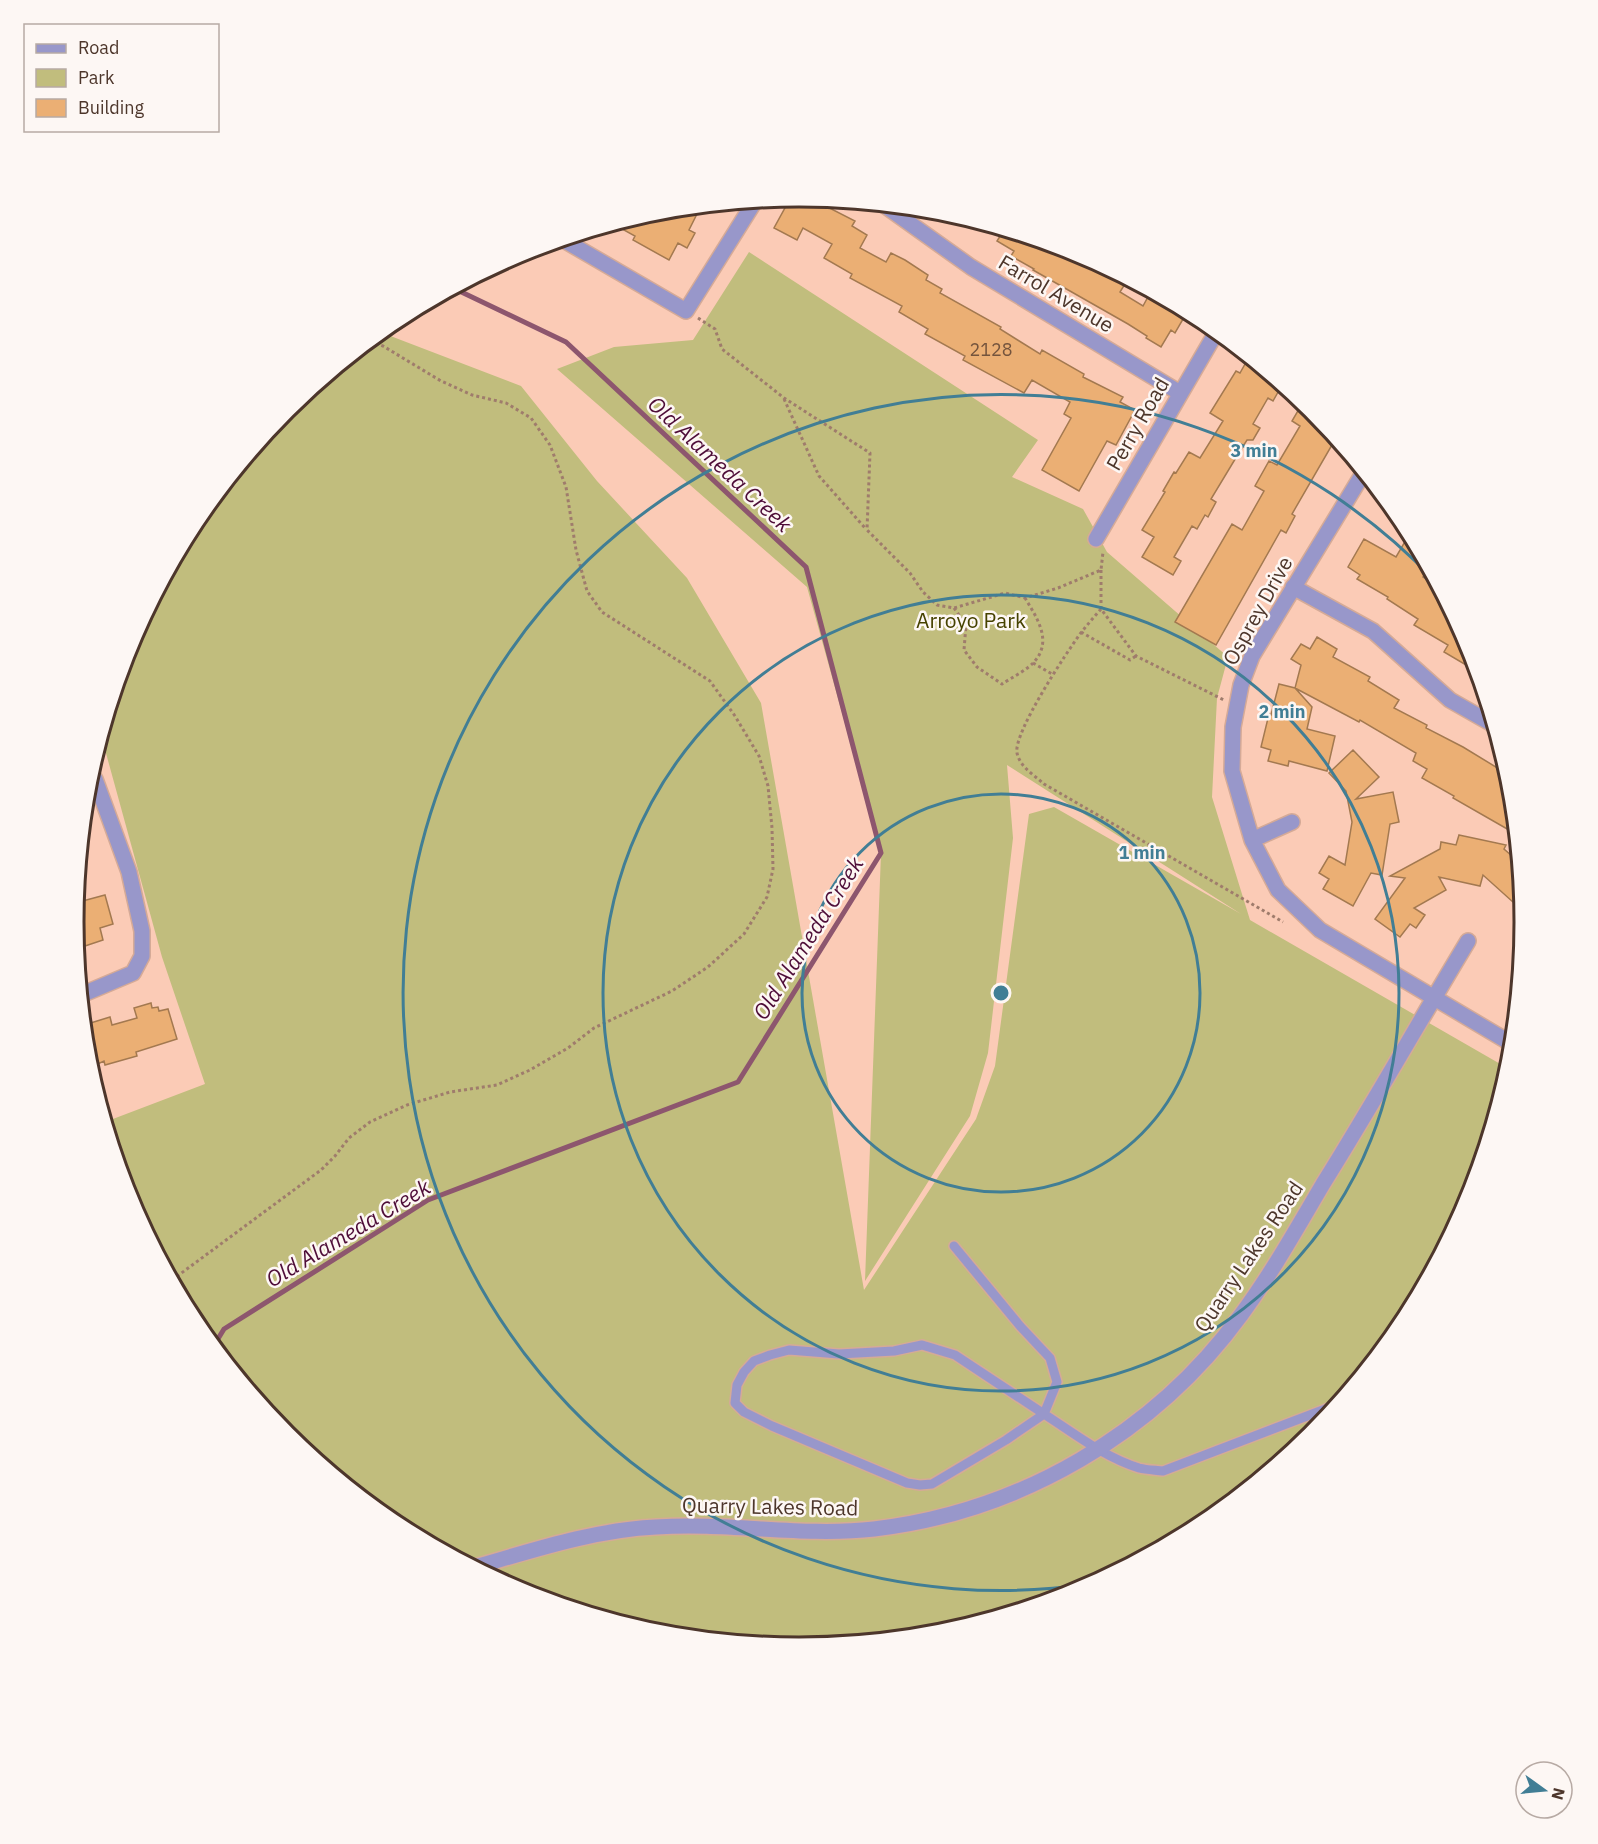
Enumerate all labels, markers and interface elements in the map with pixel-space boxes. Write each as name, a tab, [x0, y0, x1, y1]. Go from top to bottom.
legend	[24, 24, 219, 132]
text: Road	[78, 36, 119, 59]
text: Park	[78, 66, 115, 89]
text: Building	[78, 96, 145, 119]
street label: Farrol Avenue	[994, 248, 1119, 339]
house number: 2128	[969, 338, 1013, 361]
street label: Perry Road	[1099, 372, 1175, 475]
water label: Old Alameda Creek	[642, 389, 799, 538]
text: 3 min	[1230, 439, 1278, 462]
street label: Osprey Drive	[1216, 551, 1299, 670]
park label: Arroyo Park	[916, 606, 1026, 634]
text: 2 min	[1258, 700, 1306, 723]
text: 1 min	[1118, 841, 1166, 864]
water label: Old Alameda Creek	[746, 850, 870, 1025]
centre of rings	[991, 983, 1011, 1003]
water label: Old Alameda Creek	[260, 1172, 436, 1293]
street label: Quarry Lakes Road	[1187, 1175, 1309, 1337]
street label: Quarry Lakes Road	[682, 1490, 858, 1522]
north arrow	[1514, 1760, 1574, 1820]
text: N	[1547, 1786, 1570, 1802]

